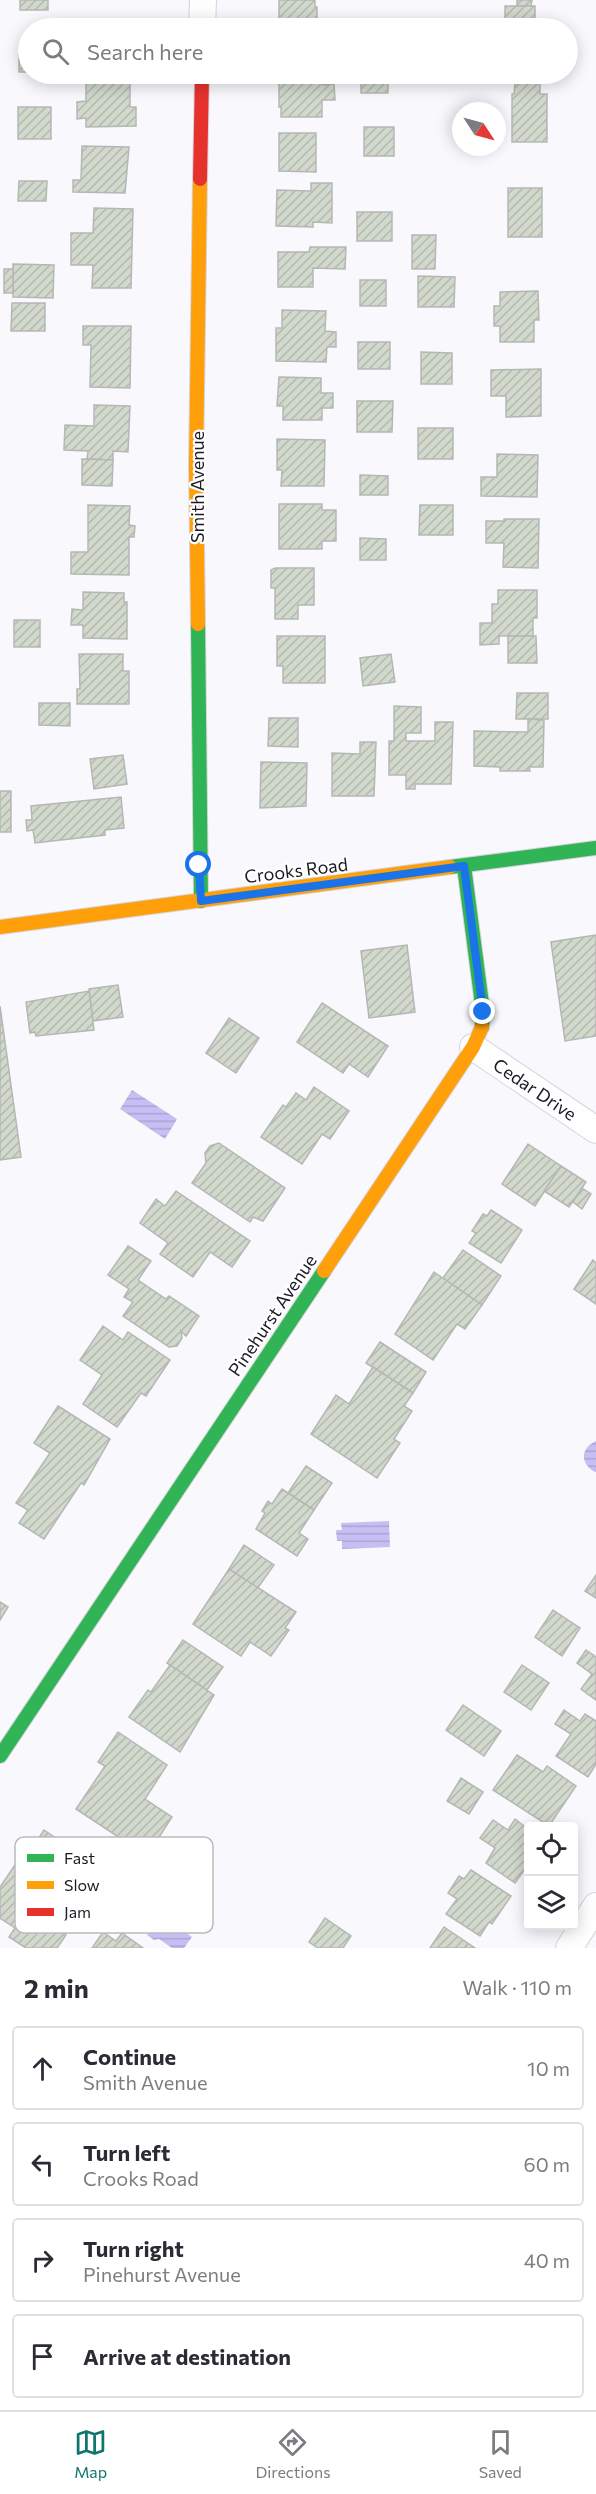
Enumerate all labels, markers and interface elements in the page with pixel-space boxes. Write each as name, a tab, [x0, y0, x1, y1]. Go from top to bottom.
search box	[18, 18, 578, 84]
icon: search	[39, 35, 72, 68]
text: Search here	[87, 38, 203, 65]
north arrow	[452, 102, 506, 156]
street label: Smith Avenue	[186, 431, 208, 543]
route start	[185, 851, 211, 877]
street label: Crooks Road	[243, 853, 349, 887]
route end	[469, 998, 495, 1024]
street label: Cedar Drive	[489, 1053, 581, 1125]
street label: Pinehurst Avenue	[223, 1250, 321, 1380]
map controls	[524, 1822, 578, 1930]
button: locate	[524, 1822, 578, 1876]
legend	[15, 1837, 213, 1933]
text: Fast	[64, 1848, 95, 1867]
text: Slow	[64, 1875, 100, 1894]
button: layers	[524, 1876, 578, 1930]
text: Jam	[64, 1902, 91, 1921]
text: 2 min	[24, 1972, 89, 2003]
text: Walk · 110 m	[462, 1975, 572, 1999]
text: Continue	[83, 2043, 176, 2070]
icon: ahead	[26, 2052, 59, 2085]
text: 10 m	[527, 2056, 570, 2080]
text: Smith Avenue	[83, 2070, 207, 2094]
text: Turn left	[83, 2139, 170, 2166]
icon: left	[26, 2148, 59, 2181]
text: 60 m	[524, 2152, 570, 2176]
text: Crooks Road	[83, 2166, 199, 2190]
text: Turn right	[83, 2235, 184, 2262]
icon: right	[26, 2244, 59, 2277]
text: 40 m	[524, 2248, 570, 2272]
text: Pinehurst Avenue	[83, 2262, 241, 2286]
icon: arrive	[26, 2340, 59, 2373]
text: Arrive at destination	[83, 2343, 291, 2370]
tab: Map	[74, 2426, 107, 2481]
tab: Directions	[255, 2426, 330, 2481]
tab: Saved	[479, 2426, 522, 2481]

